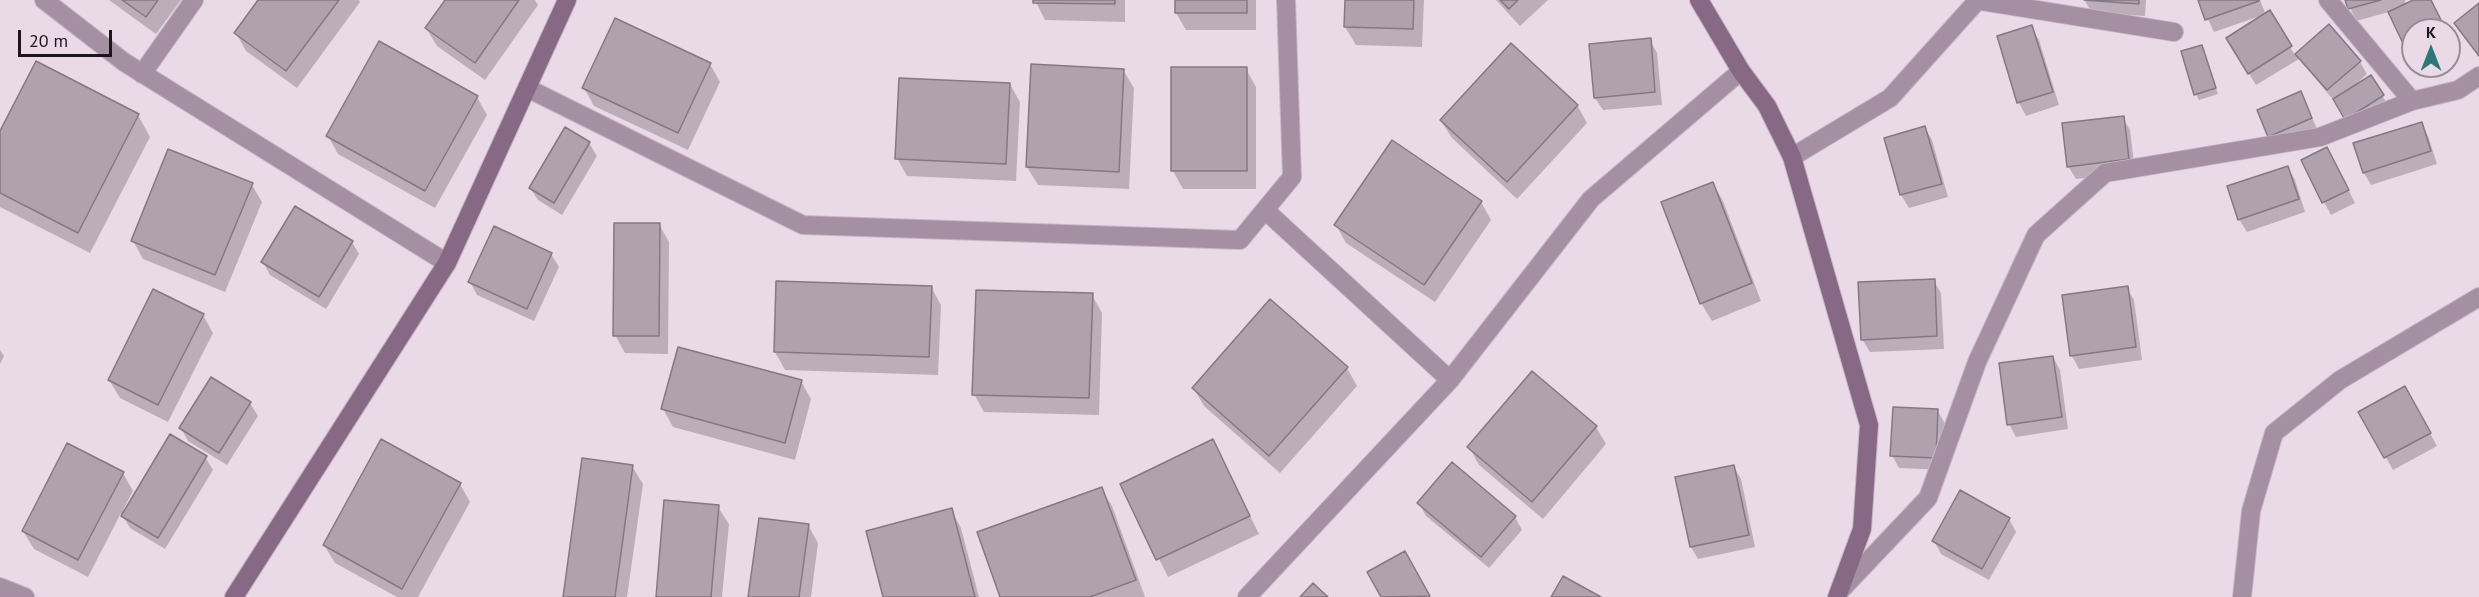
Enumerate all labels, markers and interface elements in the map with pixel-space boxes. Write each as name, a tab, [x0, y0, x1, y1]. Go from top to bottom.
scale bar	[21, 18, 116, 56]
north arrow	[2401, 18, 2461, 78]
text: K	[2426, 22, 2436, 42]
text: 20 m	[29, 29, 68, 52]

